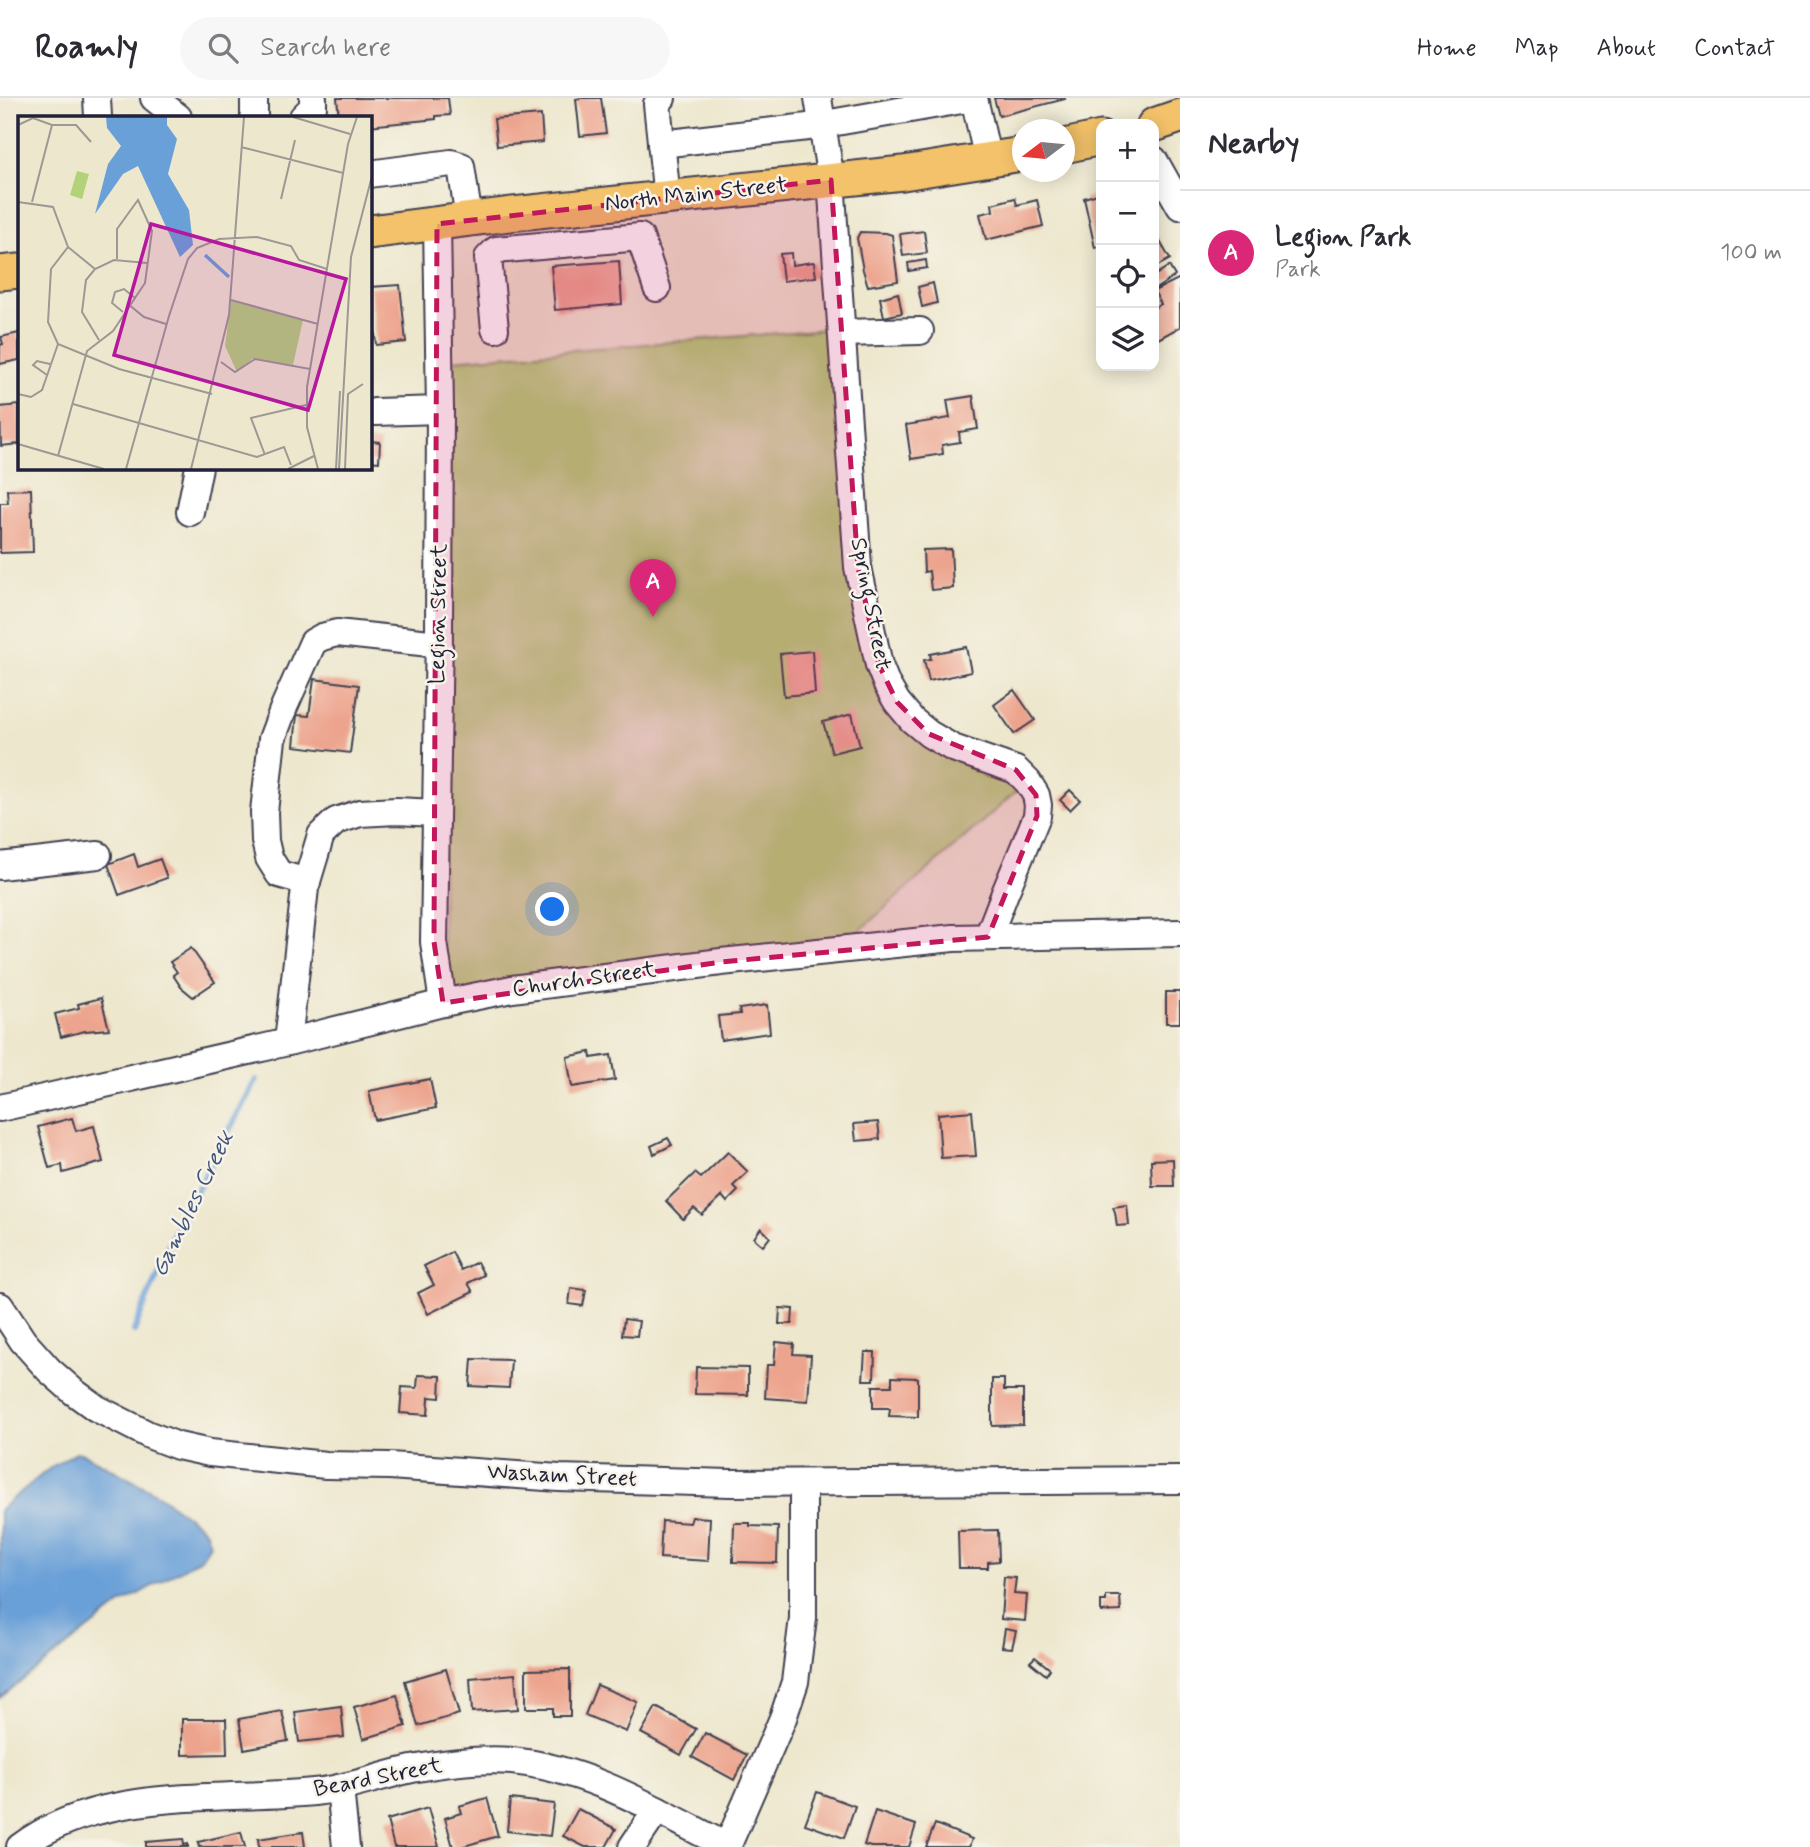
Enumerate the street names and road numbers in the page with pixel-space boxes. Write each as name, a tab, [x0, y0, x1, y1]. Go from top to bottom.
street label: North Main Street	[603, 170, 789, 219]
street label: Spring Street	[840, 535, 898, 673]
street label: Legion Street	[423, 543, 457, 685]
street label: Church Street	[510, 955, 658, 1005]
street label: Washam Street	[486, 1457, 638, 1495]
street label: Beard Street	[311, 1751, 445, 1805]

